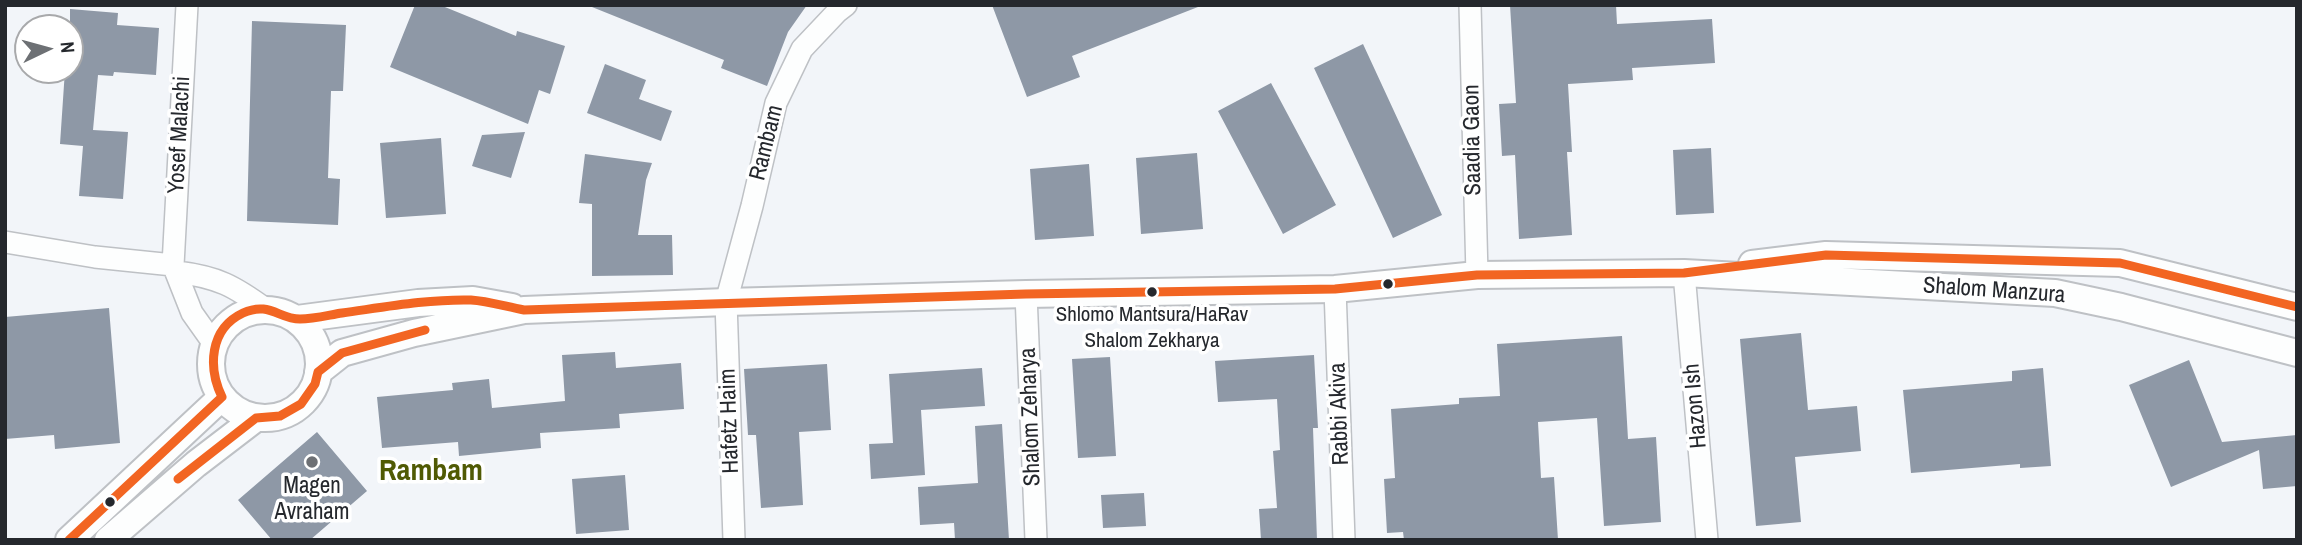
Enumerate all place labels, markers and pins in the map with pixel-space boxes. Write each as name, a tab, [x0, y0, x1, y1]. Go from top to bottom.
unlabelled marker	[1381, 277, 1395, 291]
marker: Shlomo Mantsura/HaRav Shalom Zekharya	[1145, 285, 1159, 299]
place label: Shlomo Mantsura/HaRav Shalom Zekharya	[1056, 302, 1248, 352]
marker: Magen Avraham	[304, 454, 320, 470]
place label: Magen Avraham	[274, 473, 350, 527]
unlabelled marker	[103, 495, 117, 509]

